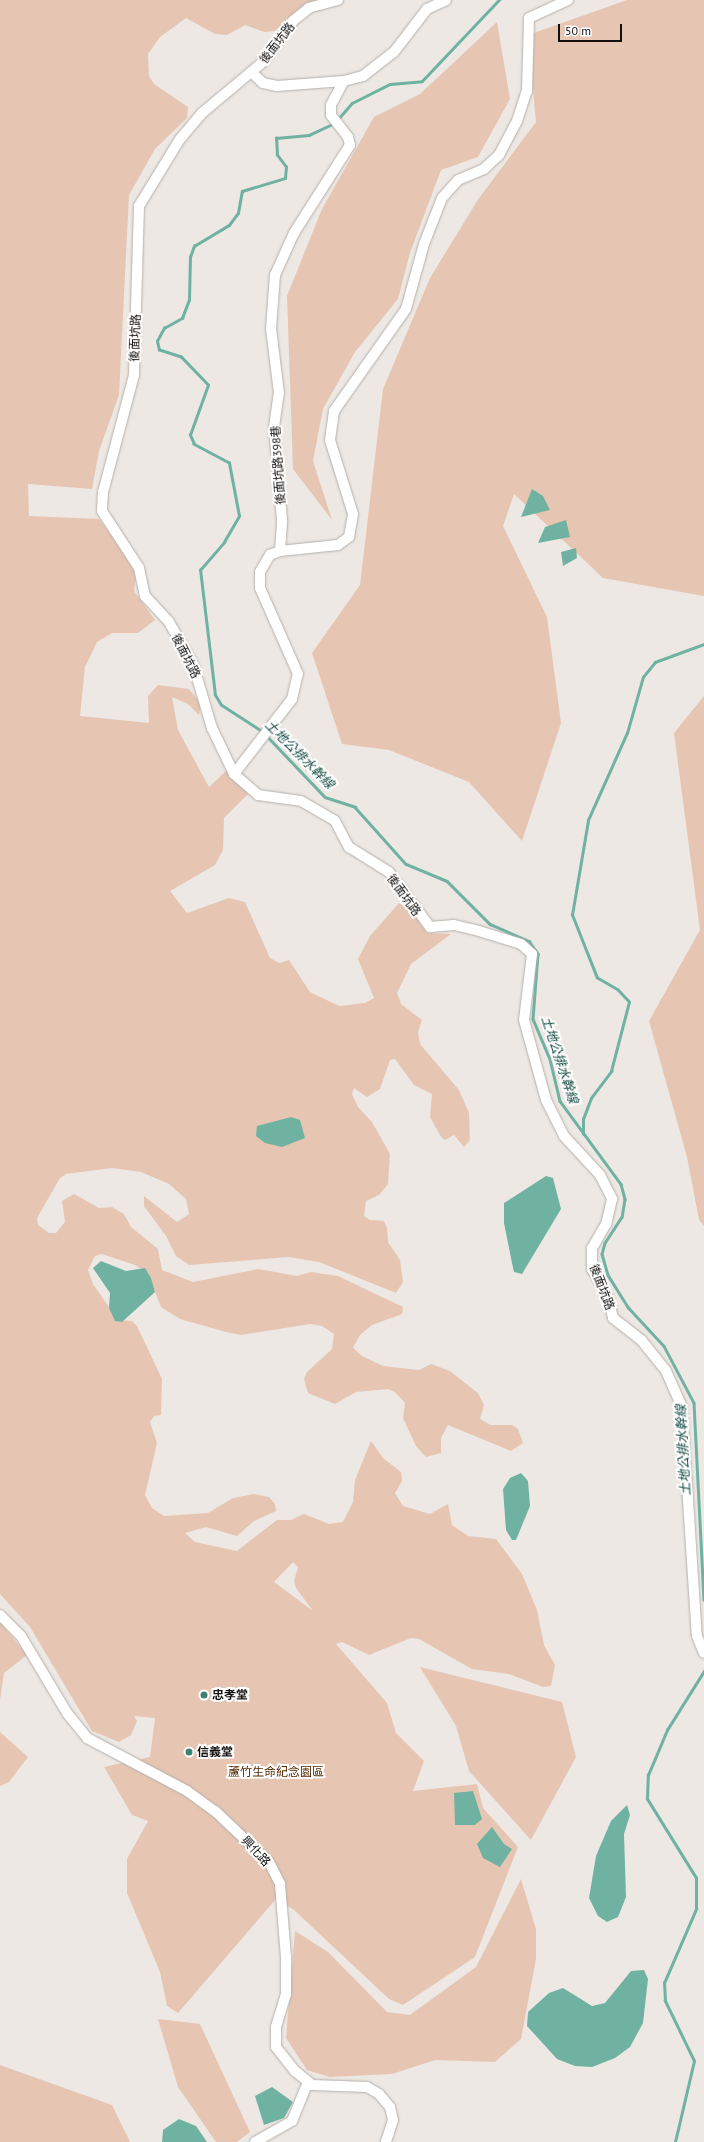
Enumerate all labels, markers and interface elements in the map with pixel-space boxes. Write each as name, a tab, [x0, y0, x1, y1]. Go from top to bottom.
scale bar	[560, 16, 624, 42]
street label: 後面坑路	[257, 20, 297, 66]
text: 50 m	[565, 23, 591, 38]
street label: 後面坑路	[127, 314, 143, 362]
street label: 後面坑路398巷	[268, 425, 288, 505]
street label: 後面坑路	[169, 631, 203, 681]
water label: 土地公排水幹線	[261, 717, 337, 793]
street label: 後面坑路	[384, 871, 424, 919]
water label: 土地公排水幹線	[538, 1014, 580, 1106]
street label: 後面坑路	[587, 1262, 617, 1312]
water label: 土地公排水幹線	[674, 1404, 694, 1496]
place label: 忠孝堂	[212, 1688, 248, 1702]
marker: 忠孝堂	[199, 1690, 209, 1700]
place label: 信義堂	[197, 1745, 233, 1759]
marker: 信義堂	[184, 1747, 194, 1757]
park label: 蘆竹生命紀念園區	[228, 1765, 324, 1779]
street label: 興化路	[238, 1833, 274, 1869]

